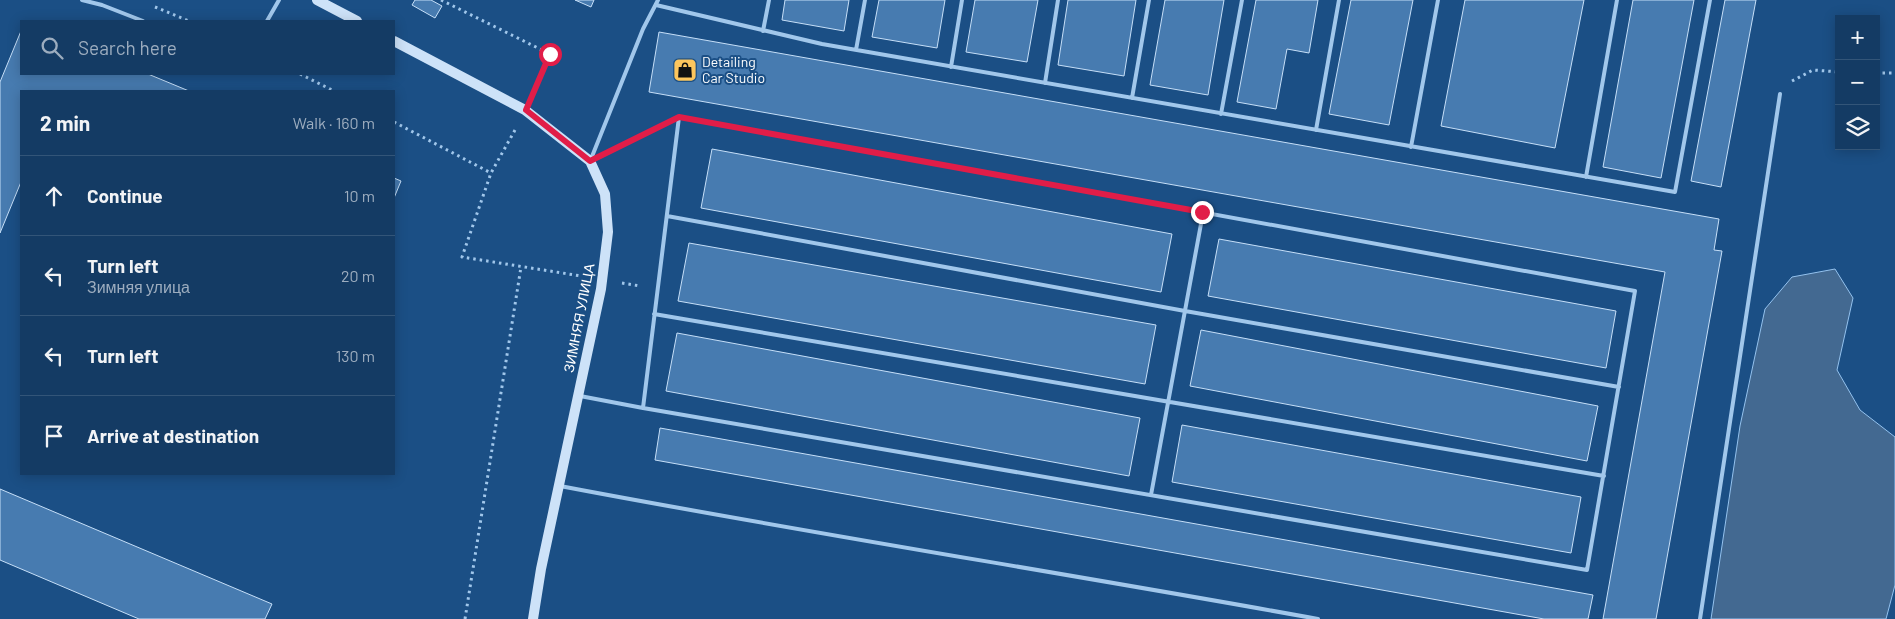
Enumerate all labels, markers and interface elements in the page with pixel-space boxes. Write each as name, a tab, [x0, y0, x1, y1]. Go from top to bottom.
map controls	[1835, 15, 1880, 150]
button: +	[1835, 15, 1880, 60]
search box	[20, 20, 395, 75]
icon: search	[38, 34, 66, 62]
text: Search here	[78, 36, 177, 59]
route start	[539, 43, 562, 66]
place label: Detailing Car Studio	[702, 53, 765, 86]
shop icon: Detailing Car Studio	[672, 57, 698, 83]
button: −	[1835, 60, 1880, 105]
button: layers	[1835, 105, 1880, 150]
text: 2 min	[40, 110, 90, 135]
text: Walk · 160 m	[293, 113, 375, 132]
icon: ahead	[40, 182, 68, 210]
text: Continue	[87, 184, 163, 207]
text: 10 m	[344, 186, 375, 205]
route end	[1191, 201, 1214, 224]
text: Turn left	[87, 254, 158, 277]
street label: ЗИМНЯЯ УЛИЦА	[560, 261, 598, 374]
icon: left	[40, 262, 68, 290]
text: 20 m	[341, 266, 375, 285]
text: Зимняя улица	[87, 277, 190, 296]
icon: left	[40, 342, 68, 370]
text: Turn left	[87, 344, 158, 367]
text: 130 m	[336, 346, 375, 365]
icon: arrive	[40, 422, 68, 450]
text: Arrive at destination	[87, 424, 259, 447]

